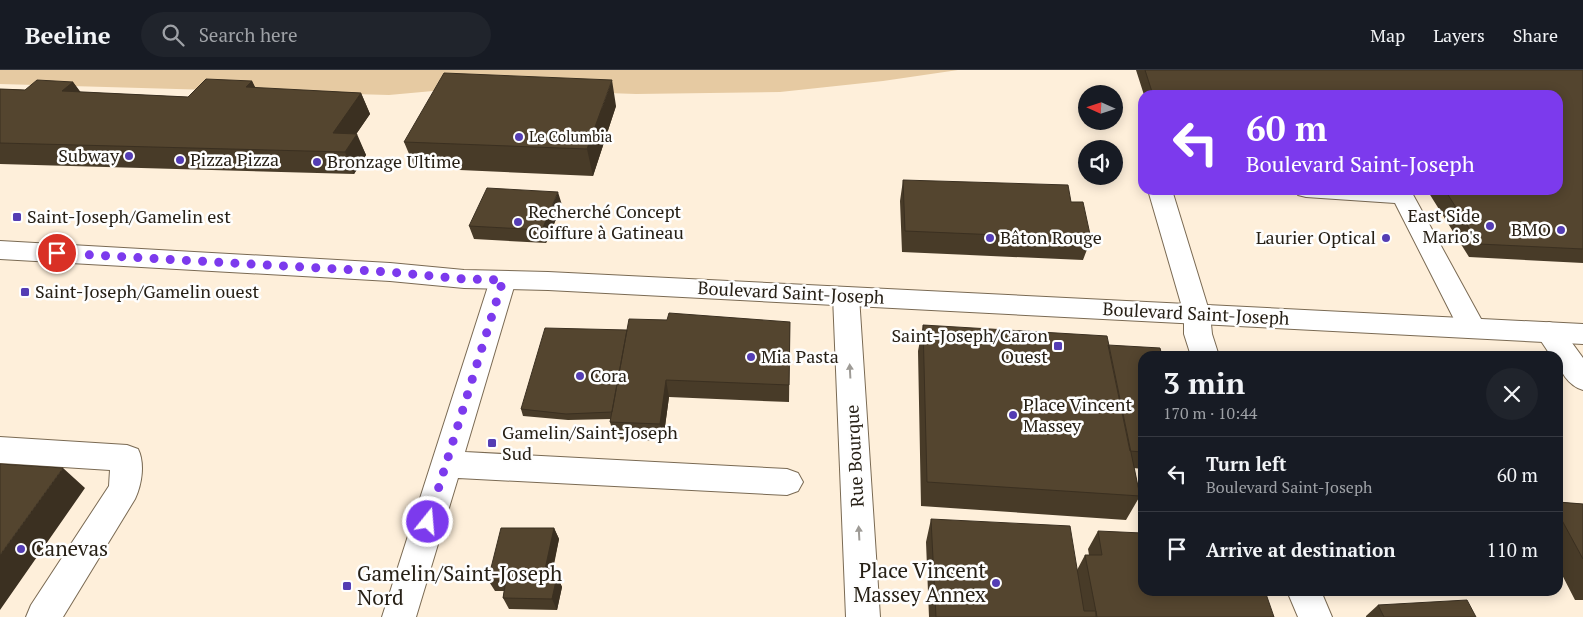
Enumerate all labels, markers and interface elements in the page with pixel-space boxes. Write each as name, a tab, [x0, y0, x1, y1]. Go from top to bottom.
search box	[141, 12, 491, 57]
text: Beeline	[25, 19, 111, 51]
icon: search	[159, 21, 187, 49]
text: Search here	[199, 22, 297, 47]
text: Map	[1370, 23, 1405, 47]
text: Layers	[1433, 23, 1485, 47]
text: Share	[1513, 23, 1558, 47]
north arrow	[1078, 85, 1122, 130]
map controls	[1078, 85, 1123, 185]
text: 60 m	[1246, 105, 1327, 151]
icon: left	[1163, 110, 1228, 175]
place label: Le Columbia	[529, 126, 613, 146]
marker: Le Columbia	[513, 131, 525, 143]
button: sound	[1078, 140, 1123, 185]
place label: Subway	[58, 143, 120, 167]
place label: Pizza Pizza	[190, 147, 279, 171]
place label: Bronzage Ultime	[327, 149, 461, 173]
text: Boulevard Saint-Joseph	[1246, 149, 1475, 178]
marker: Subway	[123, 150, 135, 162]
marker: Pizza Pizza	[174, 154, 186, 166]
marker: Bronzage Ultime	[311, 156, 323, 168]
place label: Recherché Concept Coiffure à Gatineau	[528, 199, 684, 244]
place label: East Side Mario's	[1407, 203, 1480, 248]
place label: Saint-Joseph/Gamelin est	[27, 204, 231, 228]
marker: Saint-Joseph/Gamelin est	[11, 211, 23, 223]
marker: Recherché Concept Coiffure à Gatineau	[512, 216, 524, 228]
place label: BMO	[1511, 217, 1551, 241]
marker: East Side Mario's	[1484, 220, 1496, 232]
marker: BMO	[1555, 224, 1567, 236]
place label: Bâton Rouge	[1000, 225, 1102, 249]
place label: Laurier Optical	[1256, 225, 1376, 249]
pin	[36, 232, 78, 274]
marker: Bâton Rouge	[984, 232, 996, 244]
marker: Laurier Optical	[1380, 232, 1392, 244]
icon: arrive	[43, 239, 71, 267]
street label: Boulevard Saint-Joseph	[697, 275, 886, 309]
place label: Saint-Joseph/Gamelin ouest	[35, 279, 259, 303]
marker: Saint-Joseph/Gamelin ouest	[19, 286, 31, 298]
street label: Boulevard Saint-Joseph	[1102, 296, 1291, 330]
place label: Saint-Joseph/Caron Ouest	[891, 323, 1048, 368]
marker: Saint-Joseph/Caron Ouest	[1052, 340, 1064, 352]
place label: Mia Pasta	[761, 344, 839, 368]
marker: Mia Pasta	[745, 351, 757, 363]
place label: Cora	[590, 363, 627, 387]
one-way arrow	[845, 363, 853, 379]
text: 3 min	[1163, 363, 1245, 403]
button: close	[1486, 368, 1538, 420]
marker: Cora	[574, 370, 586, 382]
place label: Place Vincent Massey	[1023, 392, 1132, 437]
text: 170 m · 10:44	[1163, 402, 1257, 424]
street label: Rue Bourque	[839, 404, 869, 508]
marker: Place Vincent Massey	[1007, 409, 1019, 421]
place label: Gamelin/Saint-Joseph Sud	[502, 420, 678, 465]
marker: Gamelin/Saint-Joseph Sud	[486, 437, 498, 449]
text: Turn left	[1206, 451, 1287, 476]
icon: left	[1163, 460, 1191, 488]
text: 60 m	[1497, 462, 1538, 487]
text: Boulevard Saint-Joseph	[1206, 476, 1372, 498]
position arrow	[401, 495, 453, 547]
one-way arrow	[854, 525, 862, 541]
place label: Canevas	[31, 534, 108, 562]
icon: arrive	[1163, 535, 1191, 563]
text: Arrive at destination	[1206, 537, 1395, 562]
text: 110 m	[1487, 537, 1538, 562]
marker: Canevas	[15, 543, 27, 555]
place label: Place Vincent Massey Annex	[853, 556, 986, 608]
place label: Gamelin/Saint-Joseph Nord	[357, 559, 562, 611]
marker: Place Vincent Massey Annex	[990, 577, 1002, 589]
marker: Gamelin/Saint-Joseph Nord	[341, 580, 353, 592]

